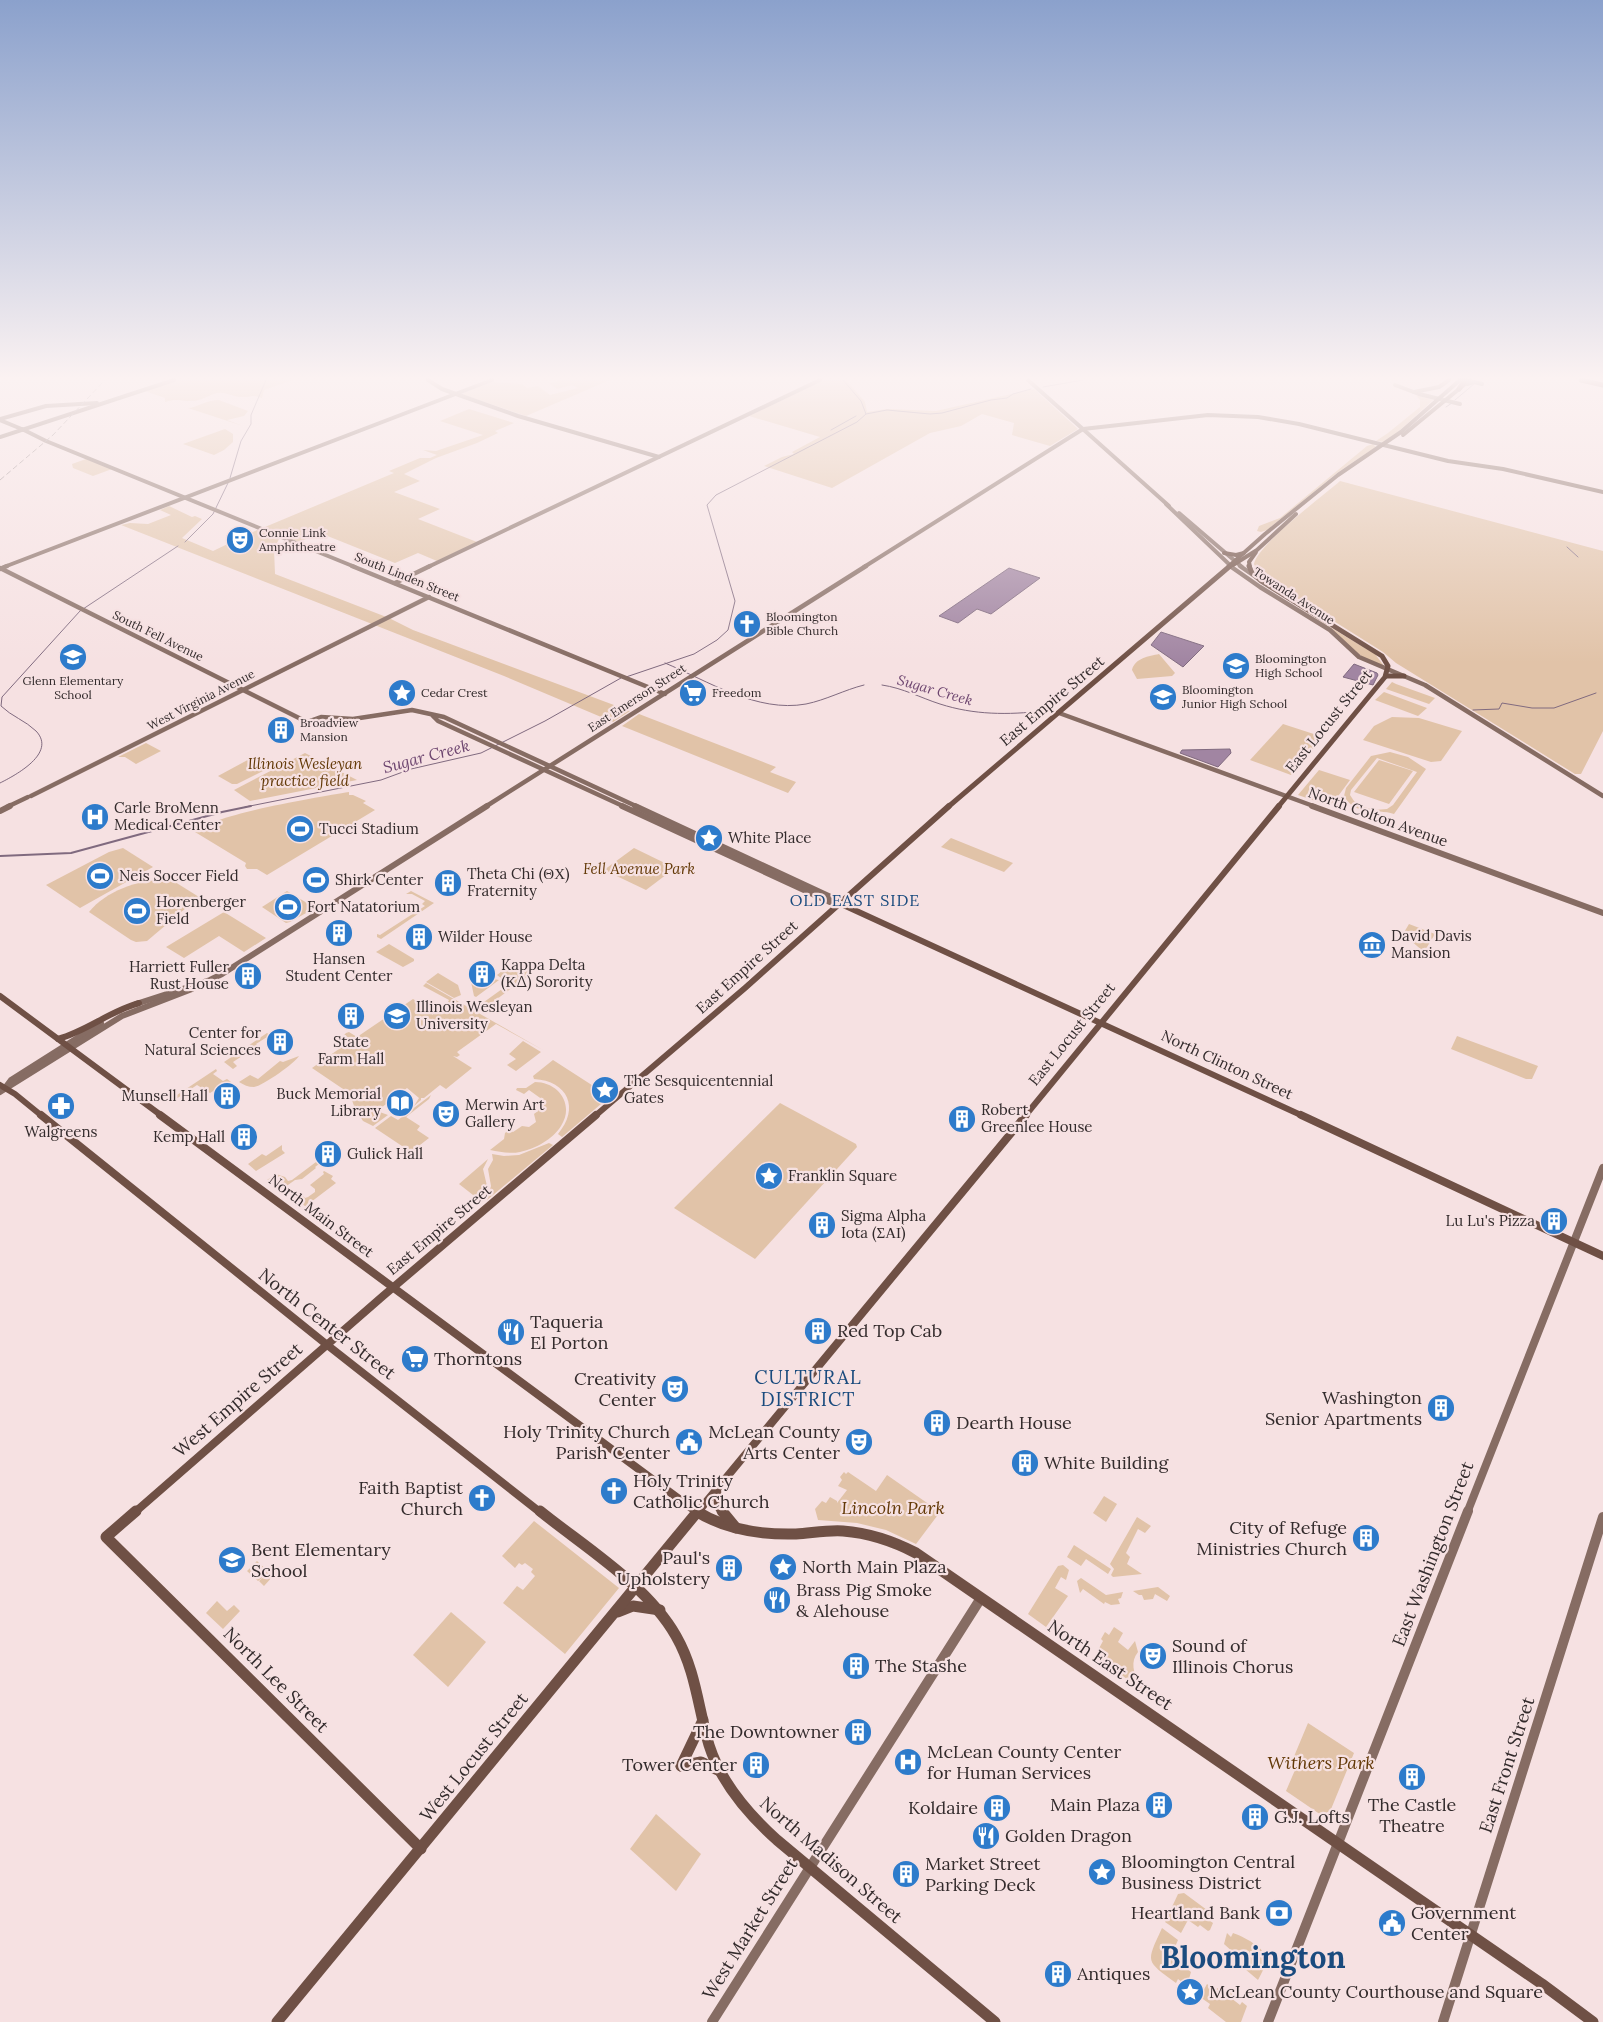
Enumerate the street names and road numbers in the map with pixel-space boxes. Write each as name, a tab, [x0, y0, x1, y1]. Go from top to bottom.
street label: South Linden Street	[353, 549, 462, 605]
street label: Towanda Avenue	[1251, 564, 1338, 628]
street label: South Fell Avenue	[110, 607, 207, 664]
street label: East Empire Street	[996, 651, 1108, 750]
street label: East Emerson Street	[585, 660, 689, 735]
street label: East Locust Street	[1281, 665, 1376, 776]
street label: West Virginia Avenue	[145, 666, 257, 733]
street label: North Colton Avenue	[1306, 782, 1451, 851]
street label: East Empire Street	[692, 916, 802, 1017]
street label: East Locust Street	[1024, 978, 1119, 1089]
street label: North Clinton Street	[1158, 1026, 1296, 1104]
street label: North Main Street	[265, 1170, 378, 1261]
street label: East Empire Street	[383, 1180, 495, 1279]
street label: North Center Street	[254, 1263, 401, 1384]
street label: West Empire Street	[169, 1337, 307, 1462]
street label: East Washington Street	[1387, 1458, 1478, 1650]
street label: North East Street	[1043, 1614, 1177, 1715]
street label: North Lee Street	[219, 1622, 334, 1737]
street label: West Locust Street	[415, 1688, 533, 1826]
street label: East Front Street	[1474, 1694, 1539, 1836]
street label: North Madison Street	[755, 1791, 907, 1928]
street label: West Market Street	[697, 1854, 802, 2004]

